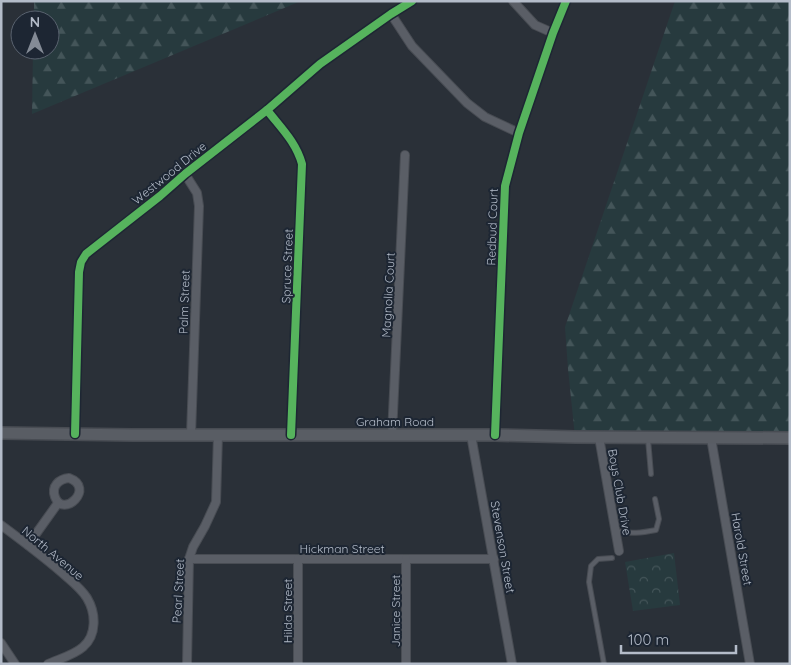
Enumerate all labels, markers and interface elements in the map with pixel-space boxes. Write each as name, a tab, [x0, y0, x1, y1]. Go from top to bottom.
north arrow	[10, 10, 60, 60]
text: N	[30, 13, 40, 31]
street label: Westwood Drive	[129, 138, 209, 208]
street label: Redbud Court	[483, 188, 501, 266]
street label: Spruce Street	[278, 228, 296, 304]
street label: Magnolia Court	[378, 252, 398, 338]
street label: Palm Street	[175, 270, 193, 334]
street label: Graham Road	[356, 414, 434, 429]
street label: Boys Club Drive	[605, 448, 635, 537]
street label: Stevenson Street	[488, 500, 518, 594]
street label: Harold Street	[728, 511, 756, 587]
street label: North Avenue	[19, 523, 87, 583]
street label: Hickman Street	[299, 541, 385, 556]
street label: Pearl Street	[169, 558, 187, 624]
street label: Janice Street	[388, 575, 403, 647]
street label: Hilda Street	[280, 579, 295, 643]
scale bar	[621, 622, 736, 654]
text: 100 m	[628, 630, 669, 649]

